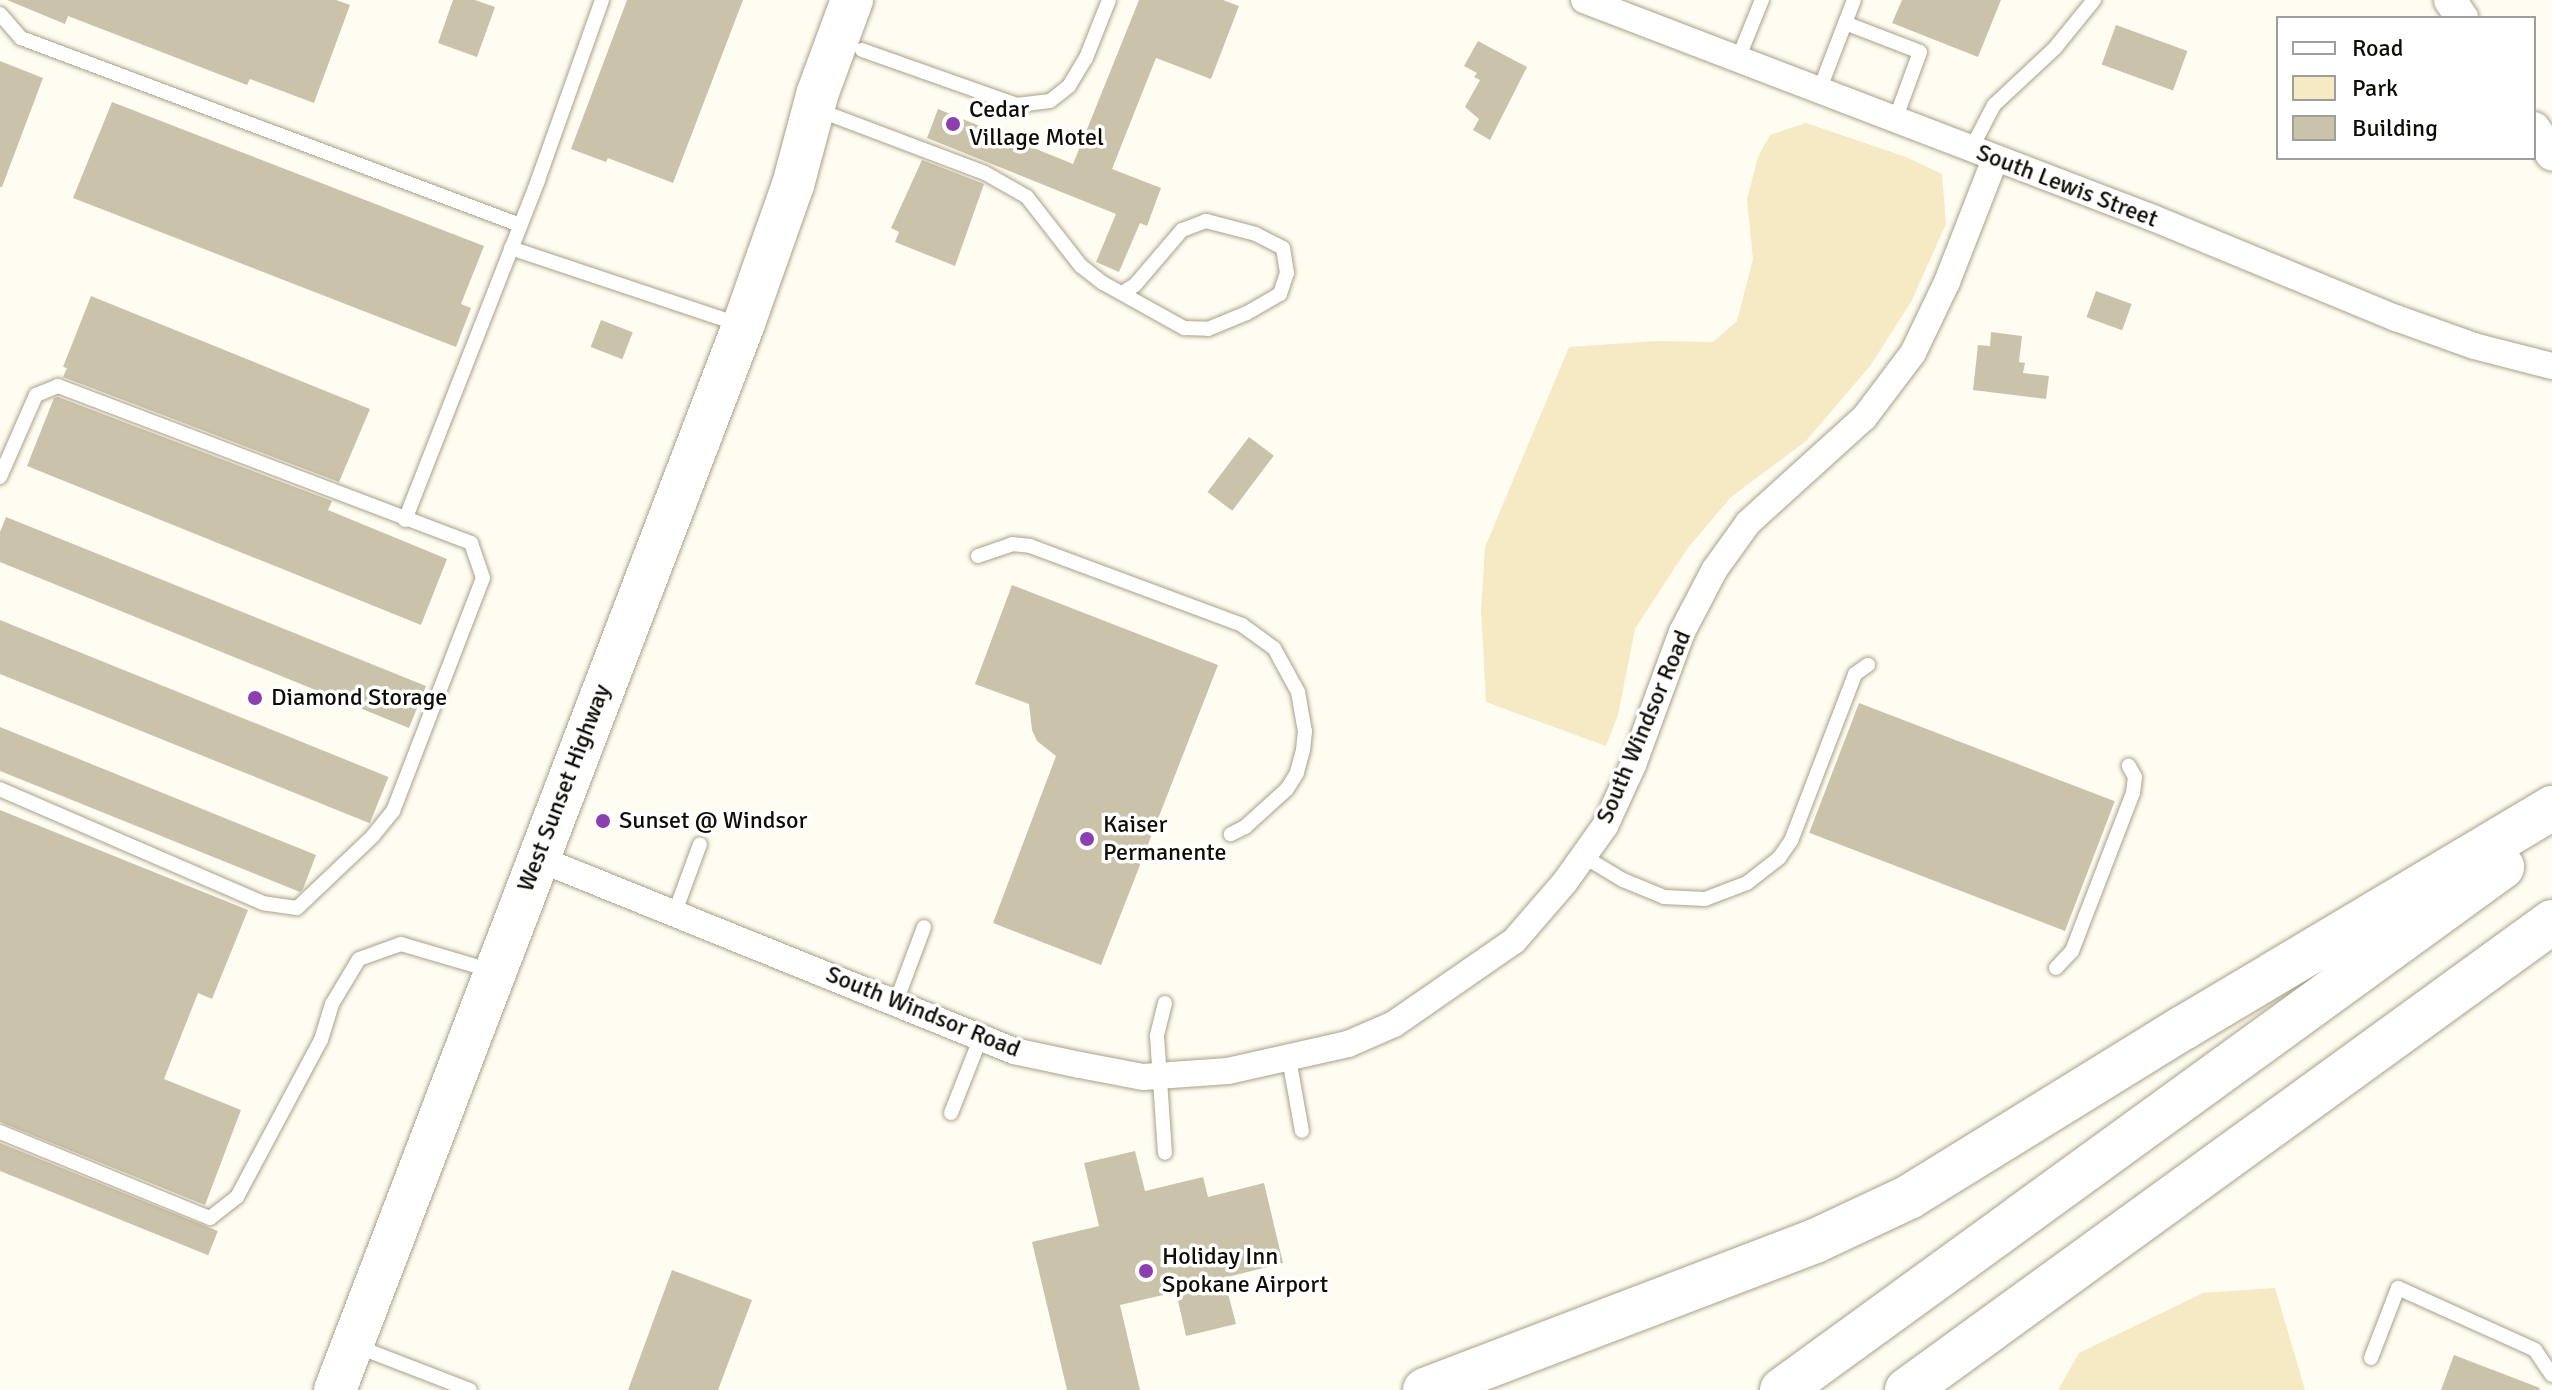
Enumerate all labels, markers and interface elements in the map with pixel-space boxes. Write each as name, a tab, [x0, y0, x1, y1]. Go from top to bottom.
legend	[2276, 16, 2536, 160]
text: Road	[2352, 33, 2403, 63]
text: Park	[2352, 73, 2398, 103]
place label: Cedar Village Motel	[969, 96, 1104, 152]
text: Building	[2352, 113, 2438, 143]
marker: Cedar Village Motel	[944, 115, 962, 133]
street label: South Lewis Street	[1972, 138, 2162, 234]
street label: South Windsor Road	[1590, 626, 1698, 828]
street label: West Sunset Highway	[511, 680, 617, 896]
place label: Diamond Storage	[271, 684, 447, 712]
marker: Diamond Storage	[246, 689, 264, 707]
place label: Sunset @ Windsor	[619, 807, 807, 835]
place label: Kaiser Permanente	[1103, 811, 1226, 867]
marker: Sunset @ Windsor	[594, 812, 612, 830]
marker: Kaiser Permanente	[1078, 830, 1096, 848]
street label: South Windsor Road	[822, 960, 1024, 1064]
place label: Holiday Inn Spokane Airport	[1162, 1243, 1328, 1299]
marker: Holiday Inn Spokane Airport	[1137, 1262, 1155, 1280]

